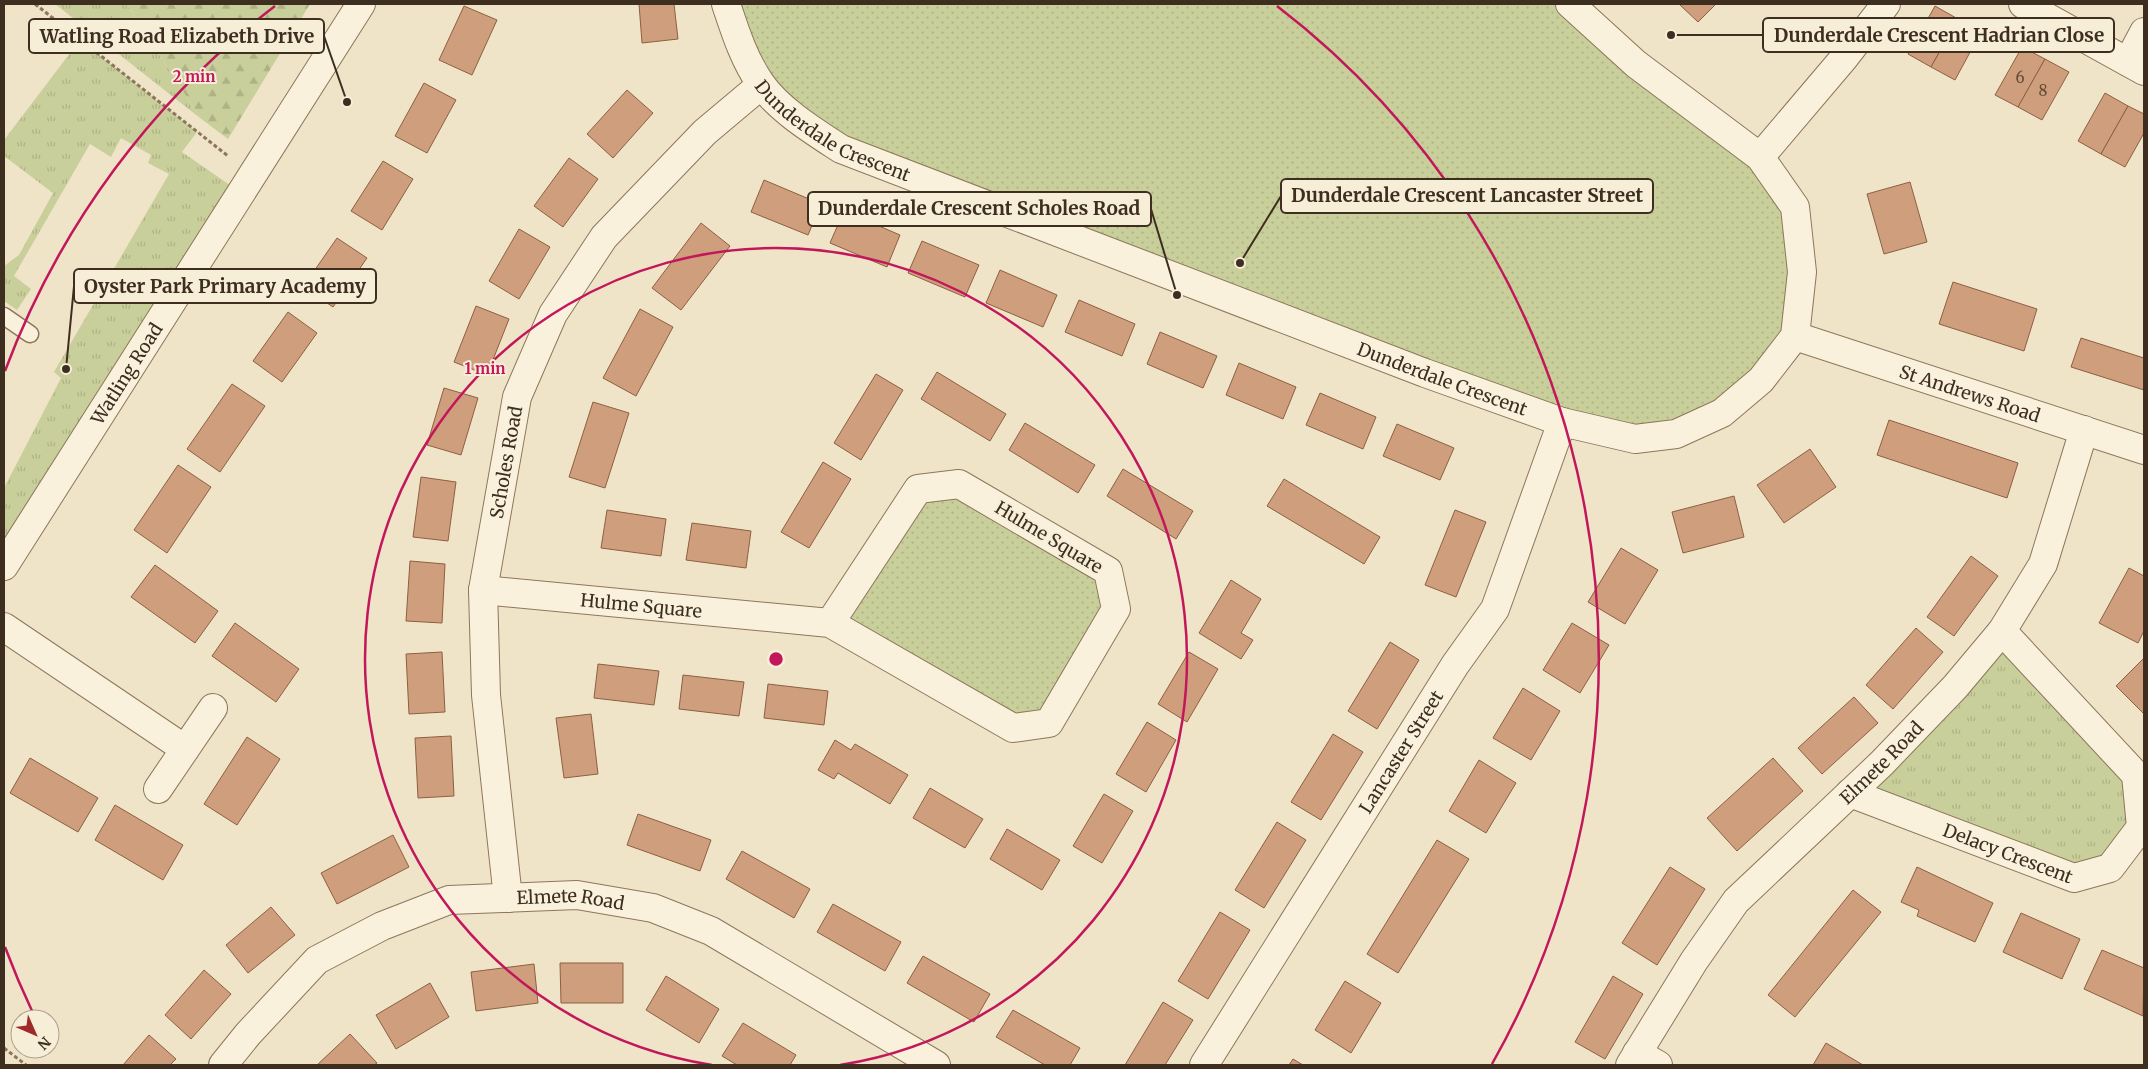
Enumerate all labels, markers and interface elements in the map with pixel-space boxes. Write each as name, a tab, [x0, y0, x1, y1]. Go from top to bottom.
callout: Dunderdale Crescent Hadrian Close	[1763, 18, 2114, 52]
callout: Watling Road Elizabeth Drive	[29, 19, 324, 53]
text: Dunderdale Crescent Hadrian Close	[1774, 23, 2104, 47]
text: Watling Road Elizabeth Drive	[39, 24, 314, 48]
text: 2 min	[173, 67, 215, 86]
house number: 6	[2015, 68, 2025, 87]
street label: Dunderdale Crescent	[750, 75, 914, 186]
house number: 8	[2039, 81, 2048, 100]
callout: Dunderdale Crescent Lancaster Street	[1281, 179, 1653, 213]
text: Dunderdale Crescent Lancaster Street	[1291, 183, 1643, 207]
callout: Dunderdale Crescent Scholes Road	[808, 192, 1151, 226]
text: Dunderdale Crescent Scholes Road	[818, 196, 1141, 220]
callout: Oyster Park Primary Academy	[74, 269, 376, 303]
text: Oyster Park Primary Academy	[84, 274, 367, 298]
street label: Watling Road	[85, 318, 167, 429]
street label: Dunderdale Crescent	[1354, 337, 1531, 420]
text: 1 min	[465, 359, 505, 378]
street label: St Andrews Road	[1897, 359, 2043, 427]
street label: Scholes Road	[484, 404, 527, 520]
street label: Hulme Square	[991, 496, 1107, 578]
street label: Hulme Square	[579, 588, 703, 622]
centre of rings	[767, 650, 785, 668]
street label: Lancaster Street	[1353, 686, 1448, 817]
street label: Elmete Road	[1834, 716, 1928, 809]
street label: Delacy Crescent	[1940, 818, 2076, 888]
street label: Elmete Road	[516, 884, 626, 914]
north arrow	[10, 1009, 60, 1059]
text: N	[34, 1033, 54, 1053]

